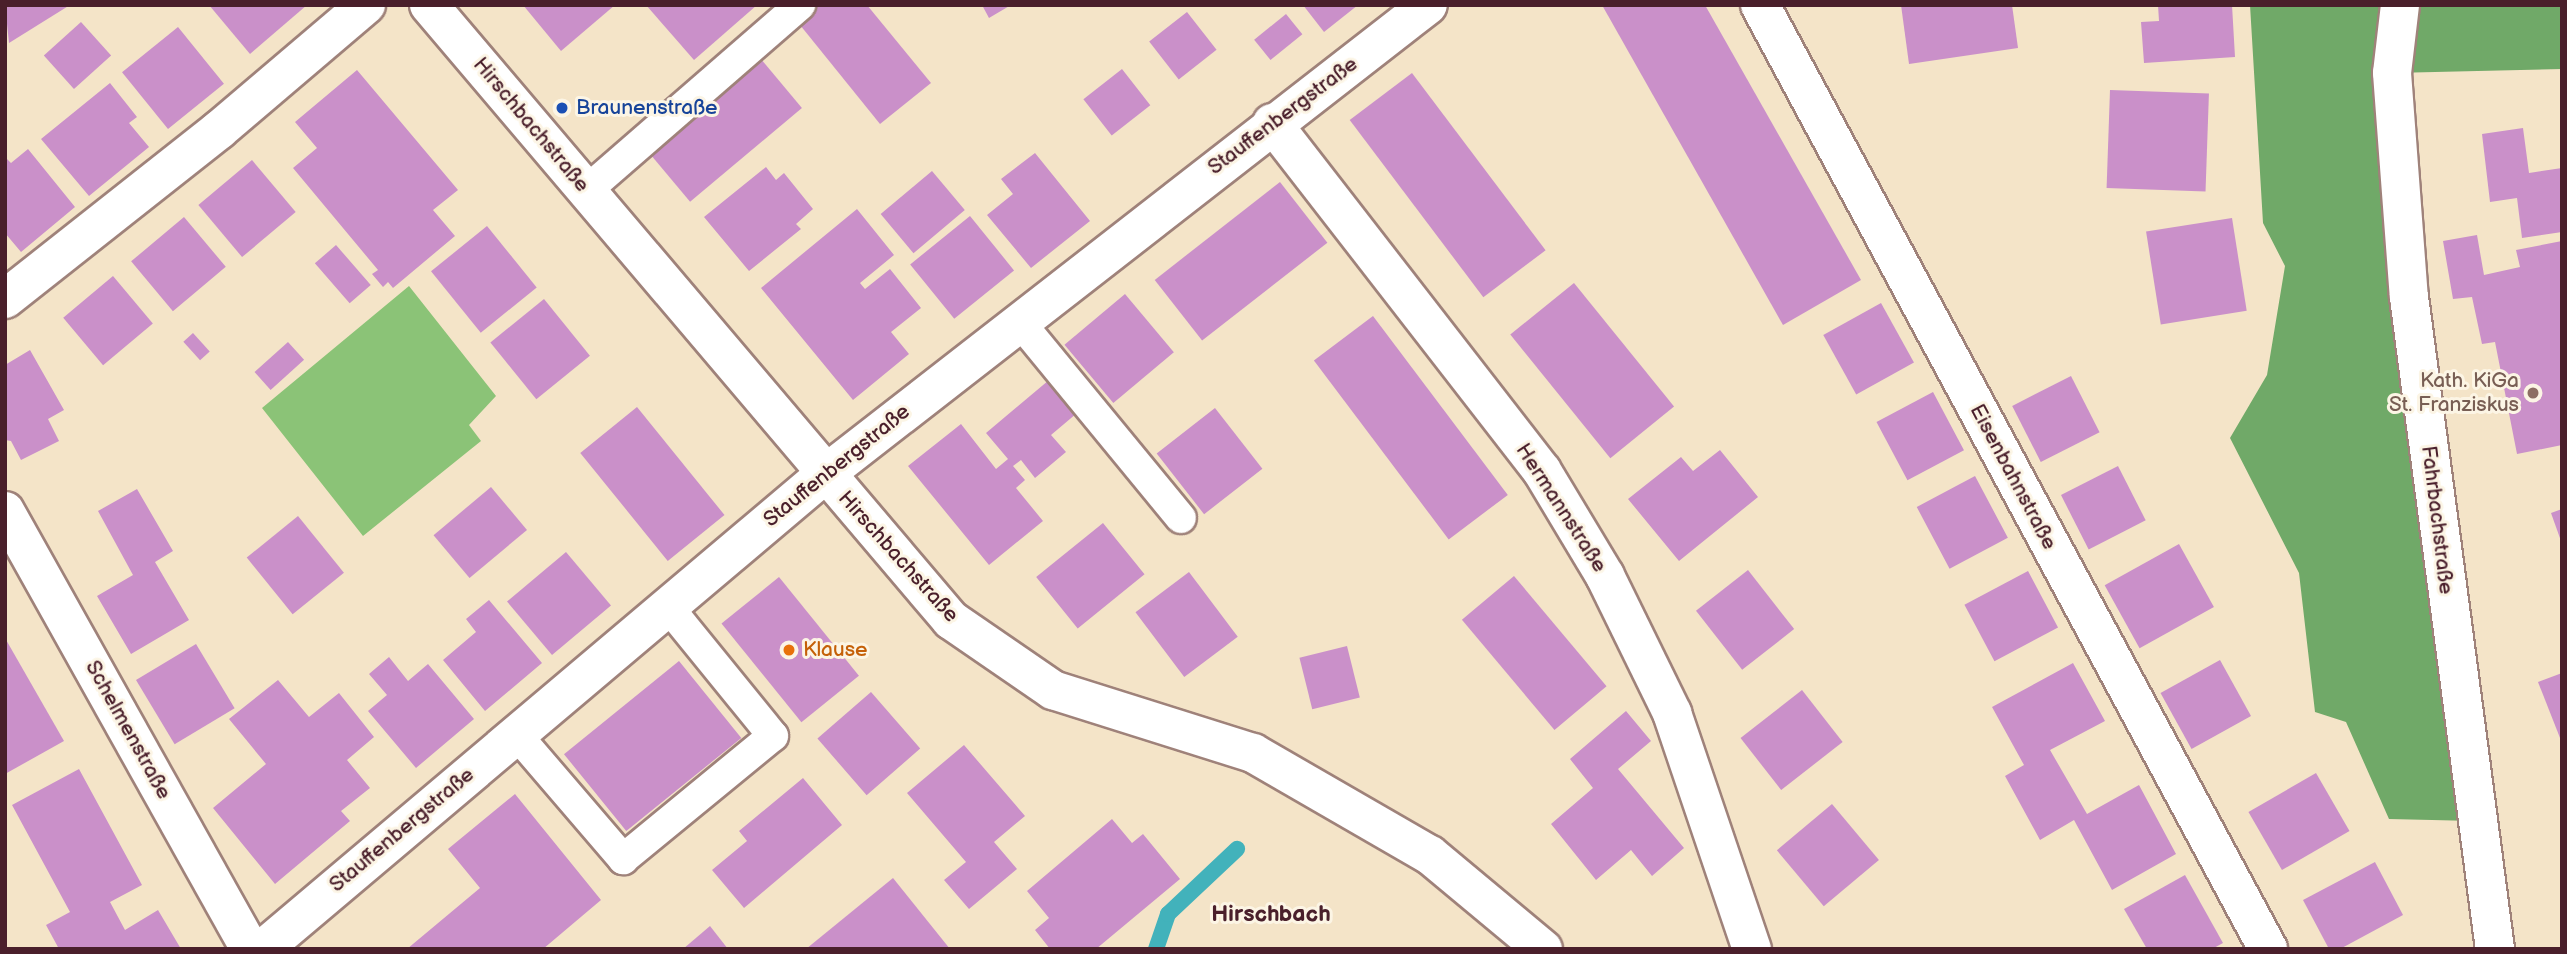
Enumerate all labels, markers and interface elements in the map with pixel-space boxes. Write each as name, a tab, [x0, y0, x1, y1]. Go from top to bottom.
street label: Stauffenbergstraße	[1203, 52, 1363, 180]
street label: Hirschbachstraße	[467, 53, 595, 197]
place label: Braunenstraße	[576, 95, 717, 121]
marker: Braunenstraße	[554, 100, 570, 116]
place label: Kath. KiGa St. Franziskus	[2389, 368, 2519, 418]
marker: Kath. KiGa St. Franziskus	[2525, 385, 2541, 401]
street label: Stauffenbergstraße	[759, 399, 915, 533]
street label: Eisenbahnstraße	[1964, 400, 2062, 554]
street label: Hermannstraße	[1510, 439, 1612, 577]
street label: Fahrbachstraße	[2415, 444, 2459, 596]
street label: Hirschbachstraße	[833, 486, 963, 628]
place label: Klause	[803, 637, 868, 663]
marker: Klause	[781, 642, 797, 658]
street label: Schelmenstraße	[80, 656, 176, 804]
street label: Stauffenbergstraße	[325, 762, 479, 898]
district label: Hirschbach	[1211, 900, 1331, 928]

